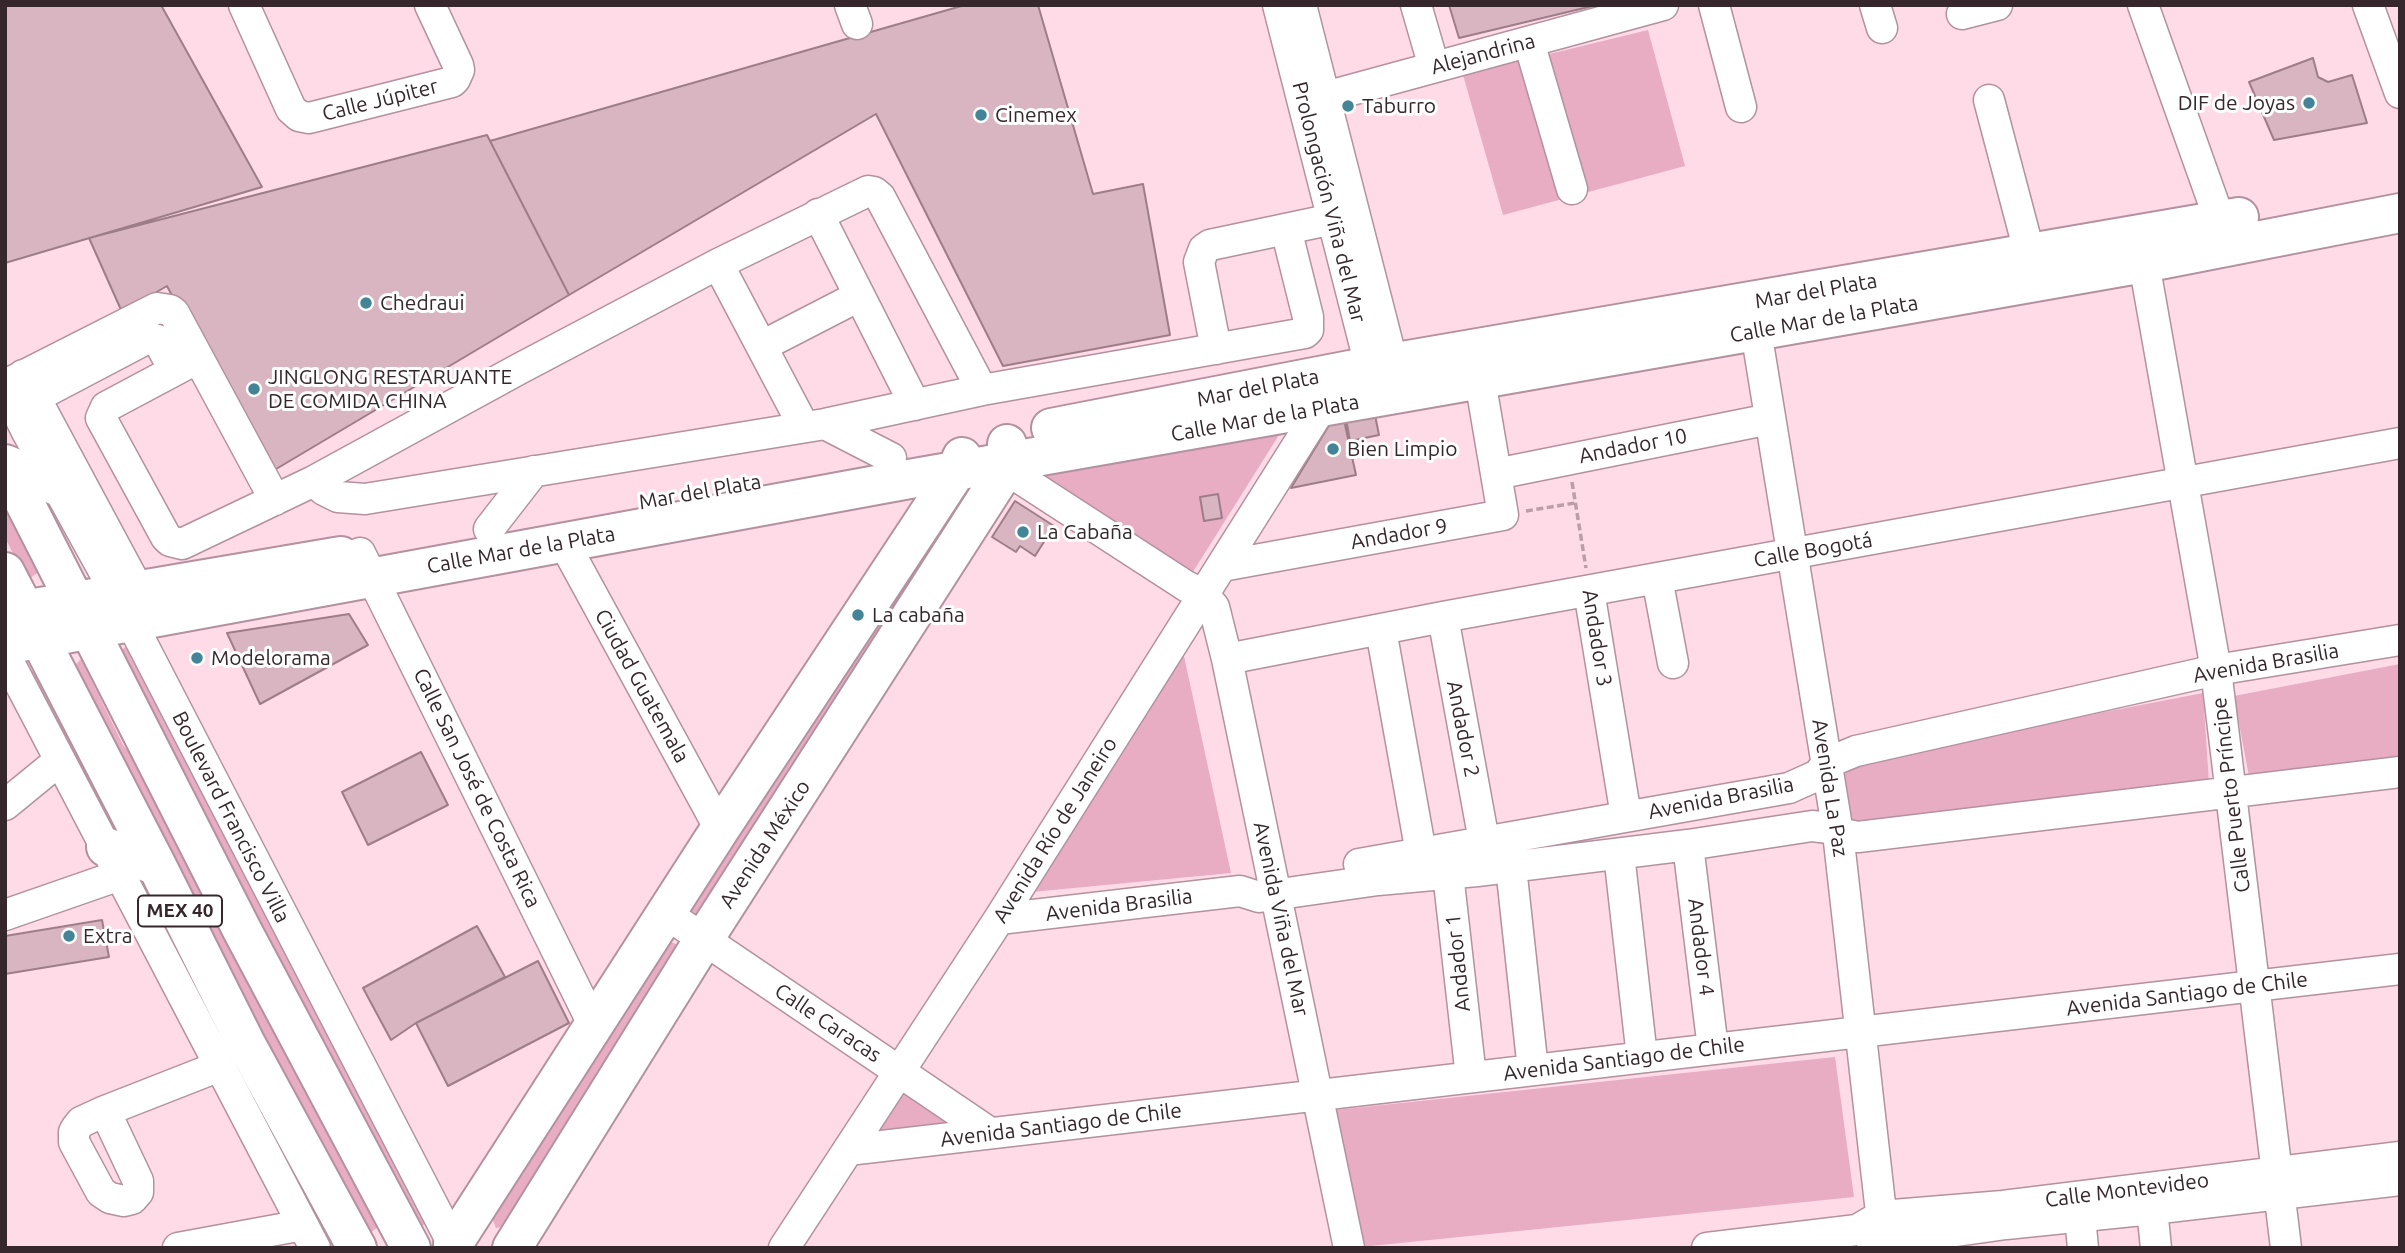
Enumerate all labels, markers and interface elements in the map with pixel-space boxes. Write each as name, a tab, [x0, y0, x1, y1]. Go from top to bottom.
street label: Alejandrina	[1428, 28, 1538, 80]
street label: Calle Júpiter	[319, 73, 441, 127]
street label: Prolongación Viña del Mar	[1287, 79, 1371, 325]
place label: DIF de Joyas	[2178, 90, 2295, 116]
place label: Taburro	[1362, 93, 1436, 119]
marker: DIF de Joyas	[2301, 95, 2317, 111]
marker: Taburro	[1340, 98, 1356, 114]
place label: Cinemex	[995, 102, 1077, 128]
marker: Cinemex	[973, 107, 989, 123]
street label: Mar del Plata	[1753, 268, 1879, 314]
place label: Chedraui	[380, 290, 465, 316]
street label: Calle Mar de la Plata	[1728, 290, 1920, 348]
marker: Chedraui	[358, 295, 374, 311]
place label: JINGLONG RESTARUANTE DE COMIDA CHINA	[268, 364, 512, 414]
street label: Mar del Plata	[1195, 364, 1321, 412]
marker: JINGLONG RESTARUANTE DE COMIDA CHINA	[246, 381, 262, 397]
street label: Calle Mar de la Plata	[1169, 389, 1361, 447]
street label: Andador 10	[1577, 423, 1689, 469]
place label: Bien Limpio	[1347, 436, 1457, 462]
marker: Bien Limpio	[1325, 441, 1341, 457]
street label: Mar del Plata	[637, 469, 763, 515]
street label: Andador 9	[1349, 513, 1449, 555]
place label: La Cabaña	[1037, 519, 1133, 545]
street label: Calle Mar de la Plata	[425, 521, 617, 579]
marker: La Cabaña	[1015, 524, 1031, 540]
street label: Calle Bogotá	[1752, 527, 1874, 573]
street label: Andador 3	[1577, 588, 1617, 688]
place label: La cabaña	[872, 602, 965, 628]
street label: Ciudad Guatemala	[589, 605, 695, 767]
marker: La cabaña	[850, 607, 866, 623]
street label: Avenida Brasilia	[2191, 638, 2341, 688]
place label: Modelorama	[211, 645, 331, 671]
marker: Modelorama	[189, 650, 205, 666]
street label: Calle San José de Costa Rica	[408, 664, 546, 912]
street label: Andador 2	[1441, 679, 1485, 779]
street label: Calle Puerto Príncipe	[2206, 696, 2256, 894]
street label: Boulevard Francisco Villa	[167, 707, 295, 927]
street label: Avenida La Paz	[1807, 717, 1853, 859]
street label: Avenida Río de Janeiro	[988, 733, 1122, 927]
street label: Avenida Brasilia	[1646, 772, 1796, 824]
street label: Avenida México	[714, 775, 816, 913]
street label: Avenida Viña del Mar	[1248, 820, 1314, 1018]
street label: Avenida Brasilia	[1044, 883, 1194, 927]
road number: MEX 40	[138, 896, 222, 926]
street label: Andador 4	[1683, 897, 1719, 997]
street label: Andador 1	[1440, 913, 1476, 1013]
place label: Extra	[83, 923, 133, 949]
marker: Extra	[61, 928, 77, 944]
street label: Avenida Santiago de Chile	[2065, 967, 2309, 1021]
street label: Calle Caracas	[770, 978, 886, 1068]
street label: Avenida Santiago de Chile	[1502, 1032, 1746, 1086]
street label: Avenida Santiago de Chile	[939, 1098, 1183, 1152]
street label: Calle Montevideo	[2044, 1167, 2210, 1213]

